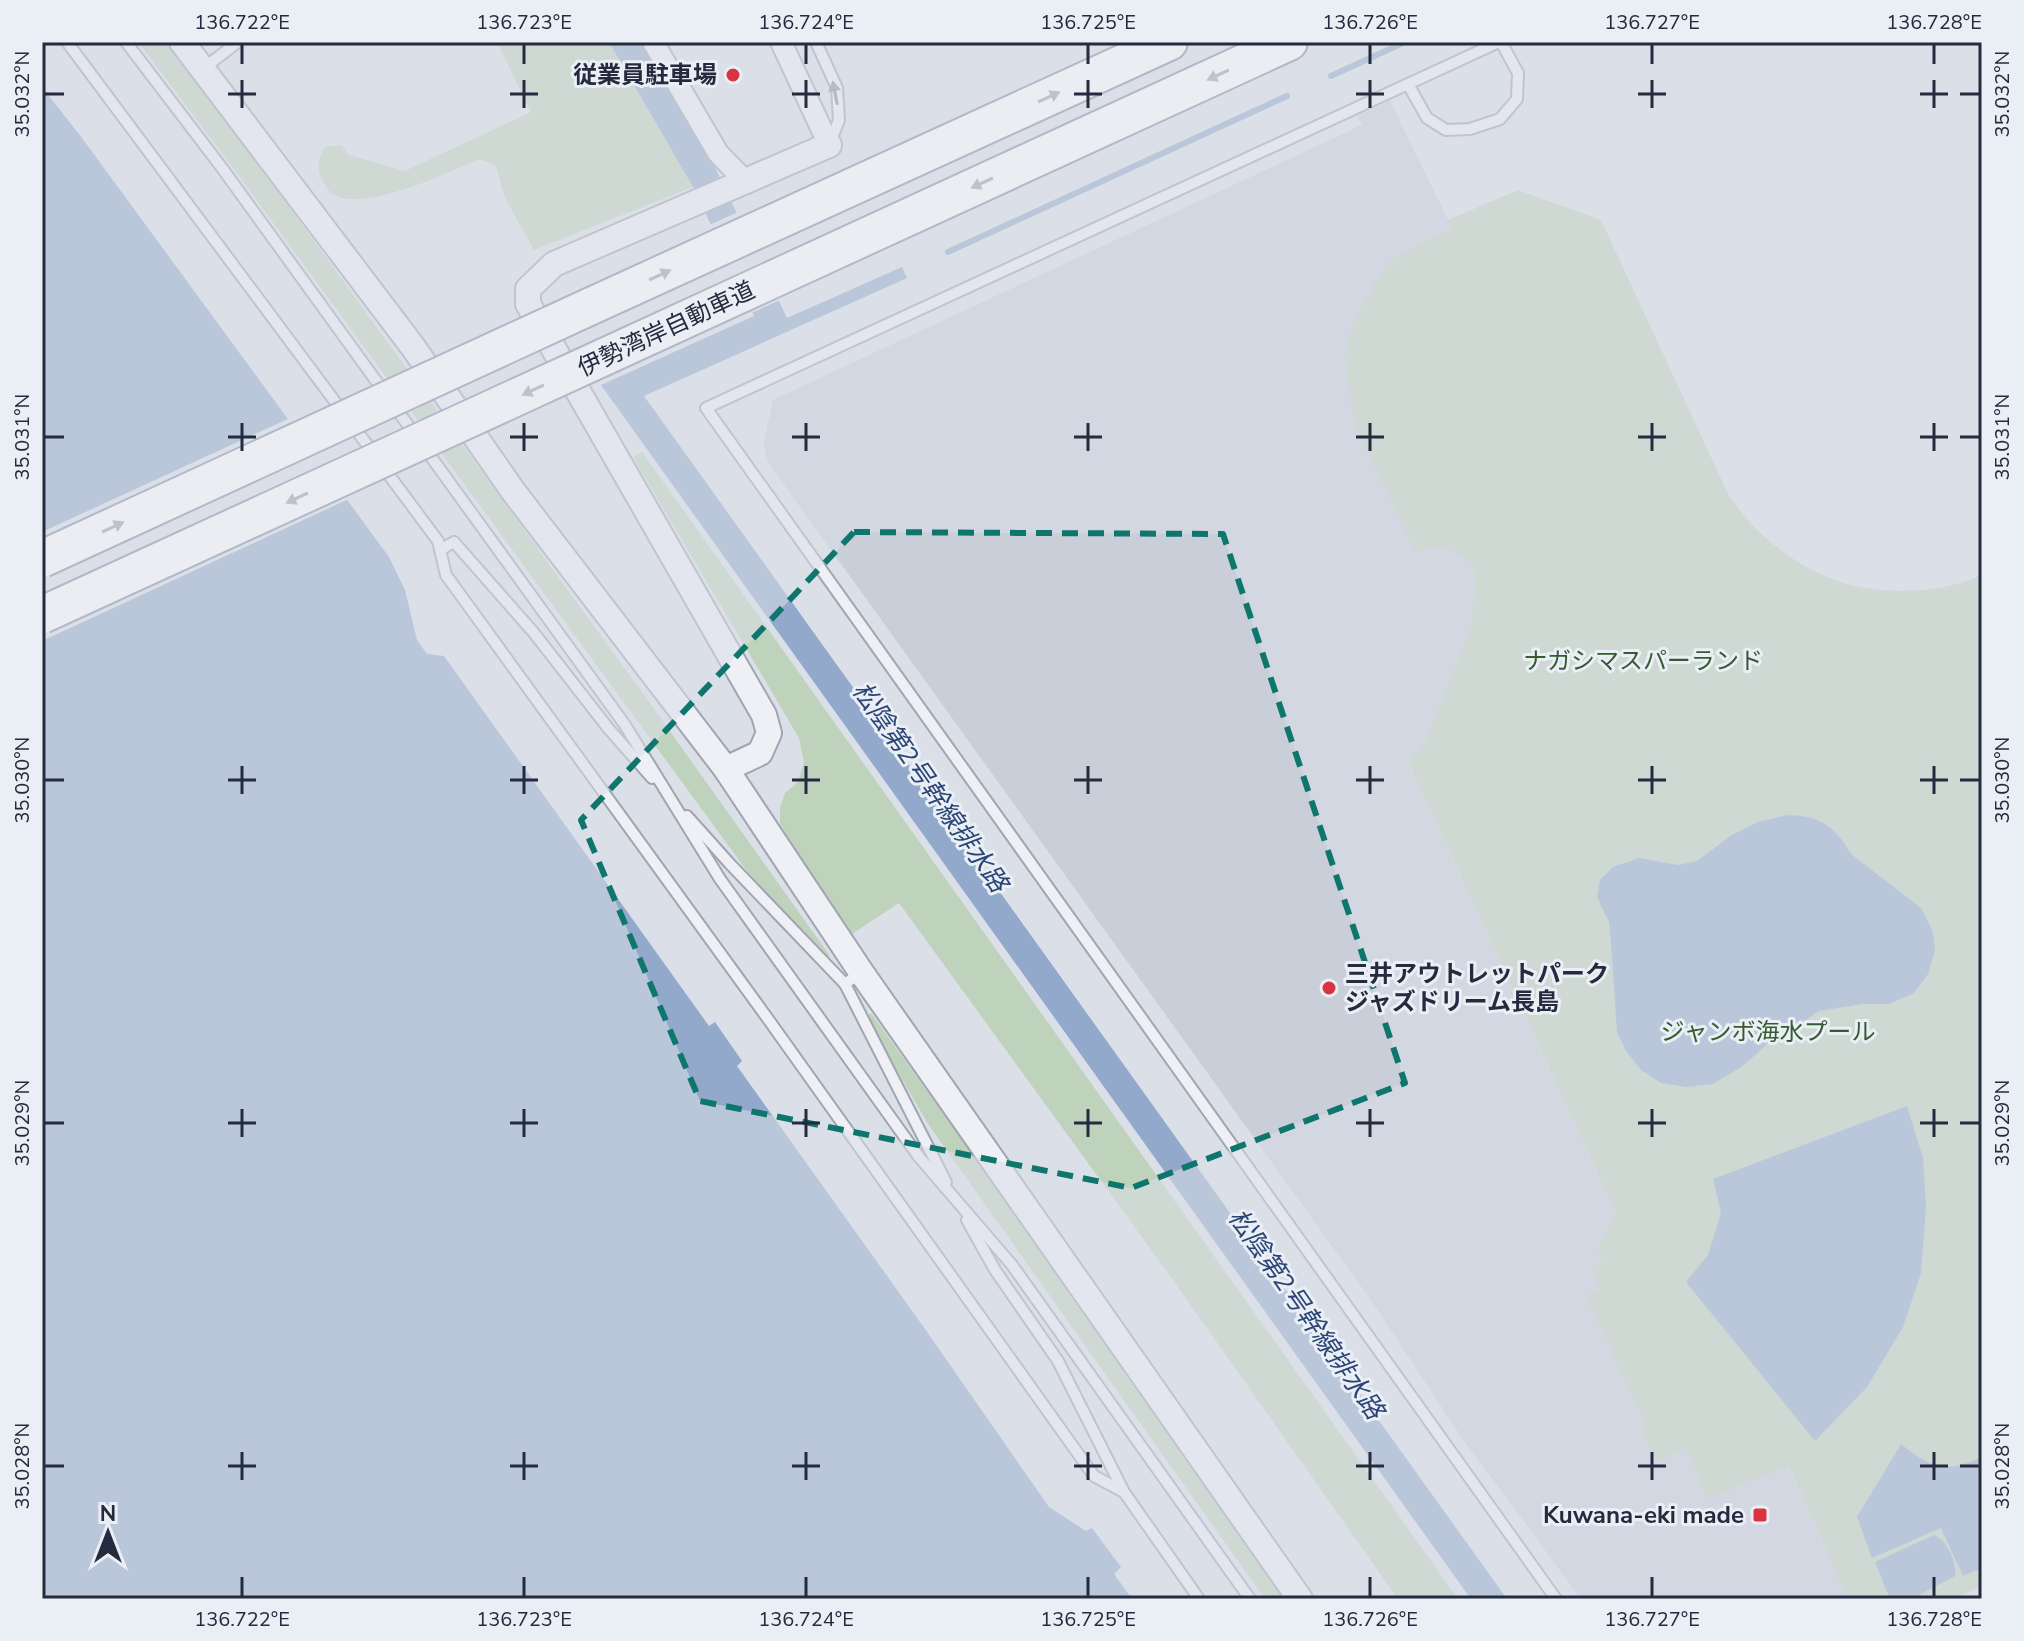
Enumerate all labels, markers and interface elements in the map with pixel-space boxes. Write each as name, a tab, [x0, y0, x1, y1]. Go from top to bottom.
text: 136.722°E	[194, 9, 290, 36]
text: 136.723°E	[476, 9, 572, 36]
text: 136.724°E	[758, 9, 854, 36]
text: 136.725°E	[1040, 9, 1136, 36]
text: 136.726°E	[1322, 9, 1418, 36]
text: 136.727°E	[1604, 9, 1700, 36]
text: 136.728°E	[1886, 9, 1982, 36]
text: 35.032°N	[9, 51, 36, 137]
text: 35.032°N	[1989, 51, 2016, 137]
place label: 従業員駐車場	[573, 59, 717, 91]
marker: 従業員駐車場	[724, 66, 742, 84]
one-way arrow	[1207, 68, 1230, 81]
one-way arrow	[829, 80, 841, 105]
one-way arrow	[1038, 90, 1061, 103]
one-way arrow	[970, 176, 994, 190]
one-way arrow	[649, 268, 672, 282]
street label: 伊勢湾岸自動車道	[572, 274, 760, 384]
one-way arrow	[522, 383, 545, 396]
text: 35.031°N	[9, 394, 36, 480]
text: 35.031°N	[1989, 394, 2016, 480]
one-way arrow	[285, 491, 309, 505]
one-way arrow	[101, 520, 125, 533]
park label: ナガシマスパーランド	[1523, 645, 1763, 677]
water label: 松陰第2号幹線排水路	[844, 675, 1017, 901]
text: 35.030°N	[9, 737, 36, 823]
text: 35.030°N	[1989, 737, 2016, 823]
place label: 三井アウトレットパーク ジャズドリーム長島	[1345, 958, 1609, 1018]
marker: 三井アウトレットパーク ジャズドリーム長島	[1320, 979, 1338, 997]
park label: ジャンボ海水プール	[1661, 1016, 1875, 1048]
text: 35.029°N	[9, 1080, 36, 1166]
text: 35.029°N	[1989, 1080, 2016, 1166]
water label: 松陰第2号幹線排水路	[1220, 1202, 1393, 1428]
text: 35.028°N	[9, 1423, 36, 1509]
text: 35.028°N	[1989, 1423, 2016, 1509]
north arrow	[68, 1493, 148, 1573]
text: N	[100, 1499, 116, 1529]
place label: Kuwana-eki made	[1543, 1499, 1744, 1531]
marker: Kuwana-eki made	[1751, 1506, 1769, 1524]
text: 136.722°E	[194, 1606, 290, 1633]
text: 136.723°E	[476, 1606, 572, 1633]
text: 136.724°E	[758, 1606, 854, 1633]
text: 136.725°E	[1040, 1606, 1136, 1633]
text: 136.726°E	[1322, 1606, 1418, 1633]
text: 136.727°E	[1604, 1606, 1700, 1633]
text: 136.728°E	[1886, 1606, 1982, 1633]

